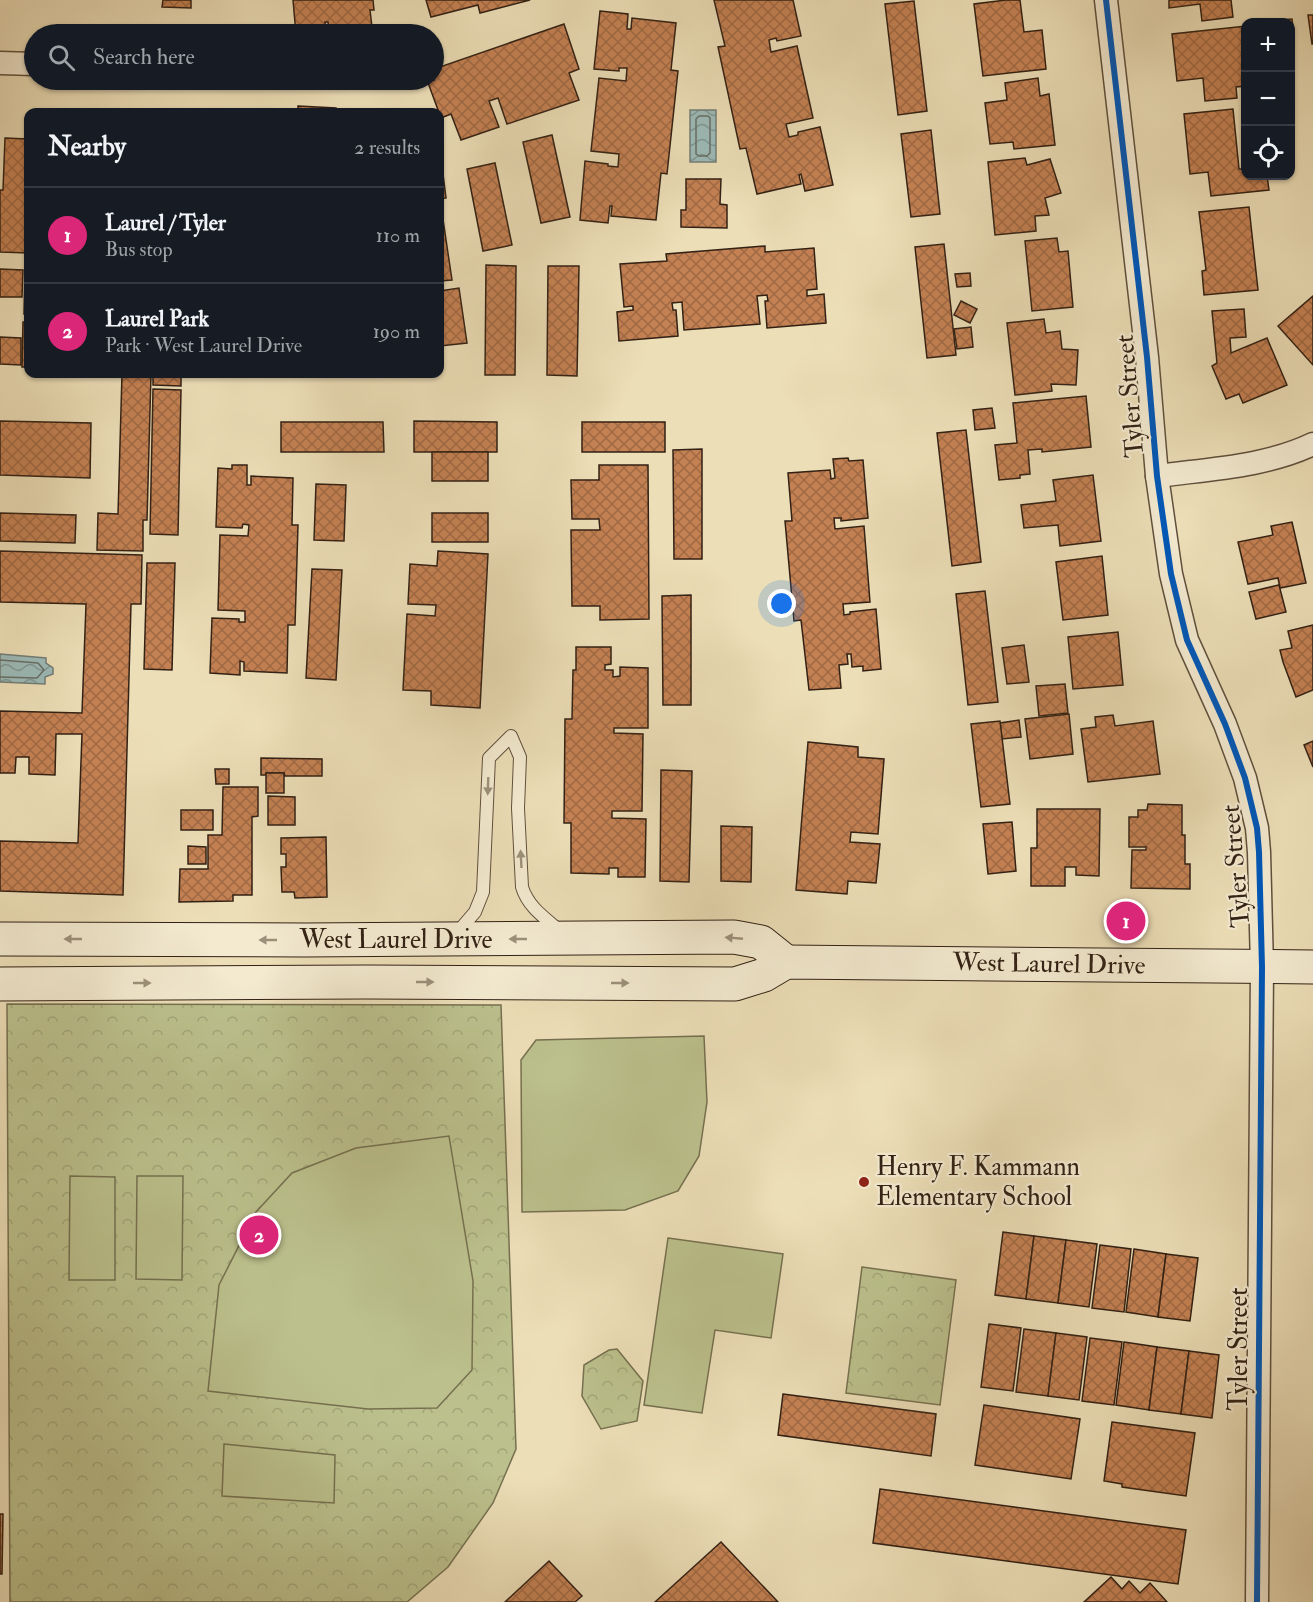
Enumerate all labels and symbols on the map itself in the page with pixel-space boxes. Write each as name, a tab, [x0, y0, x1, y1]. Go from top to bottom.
street label: Tyler Street	[1109, 333, 1151, 459]
your location	[767, 589, 796, 618]
one-way arrow	[484, 776, 493, 795]
street label: Tyler Street	[1215, 803, 1257, 929]
one-way arrow	[516, 849, 525, 868]
pin: 1	[1106, 898, 1146, 944]
street label: West Laurel Drive	[299, 924, 493, 956]
one-way arrow	[725, 933, 744, 943]
one-way arrow	[64, 934, 83, 944]
one-way arrow	[509, 934, 528, 944]
one-way arrow	[259, 935, 278, 945]
street label: West Laurel Drive	[951, 946, 1146, 982]
one-way arrow	[416, 977, 435, 987]
one-way arrow	[133, 978, 152, 988]
one-way arrow	[611, 979, 630, 988]
place label: Henry F. Kammann Elementary School	[876, 1151, 1080, 1213]
marker: Henry F. Kammann Elementary School	[857, 1175, 871, 1189]
pin: 2	[240, 1212, 278, 1258]
street label: Tyler Street	[1223, 1287, 1255, 1411]

